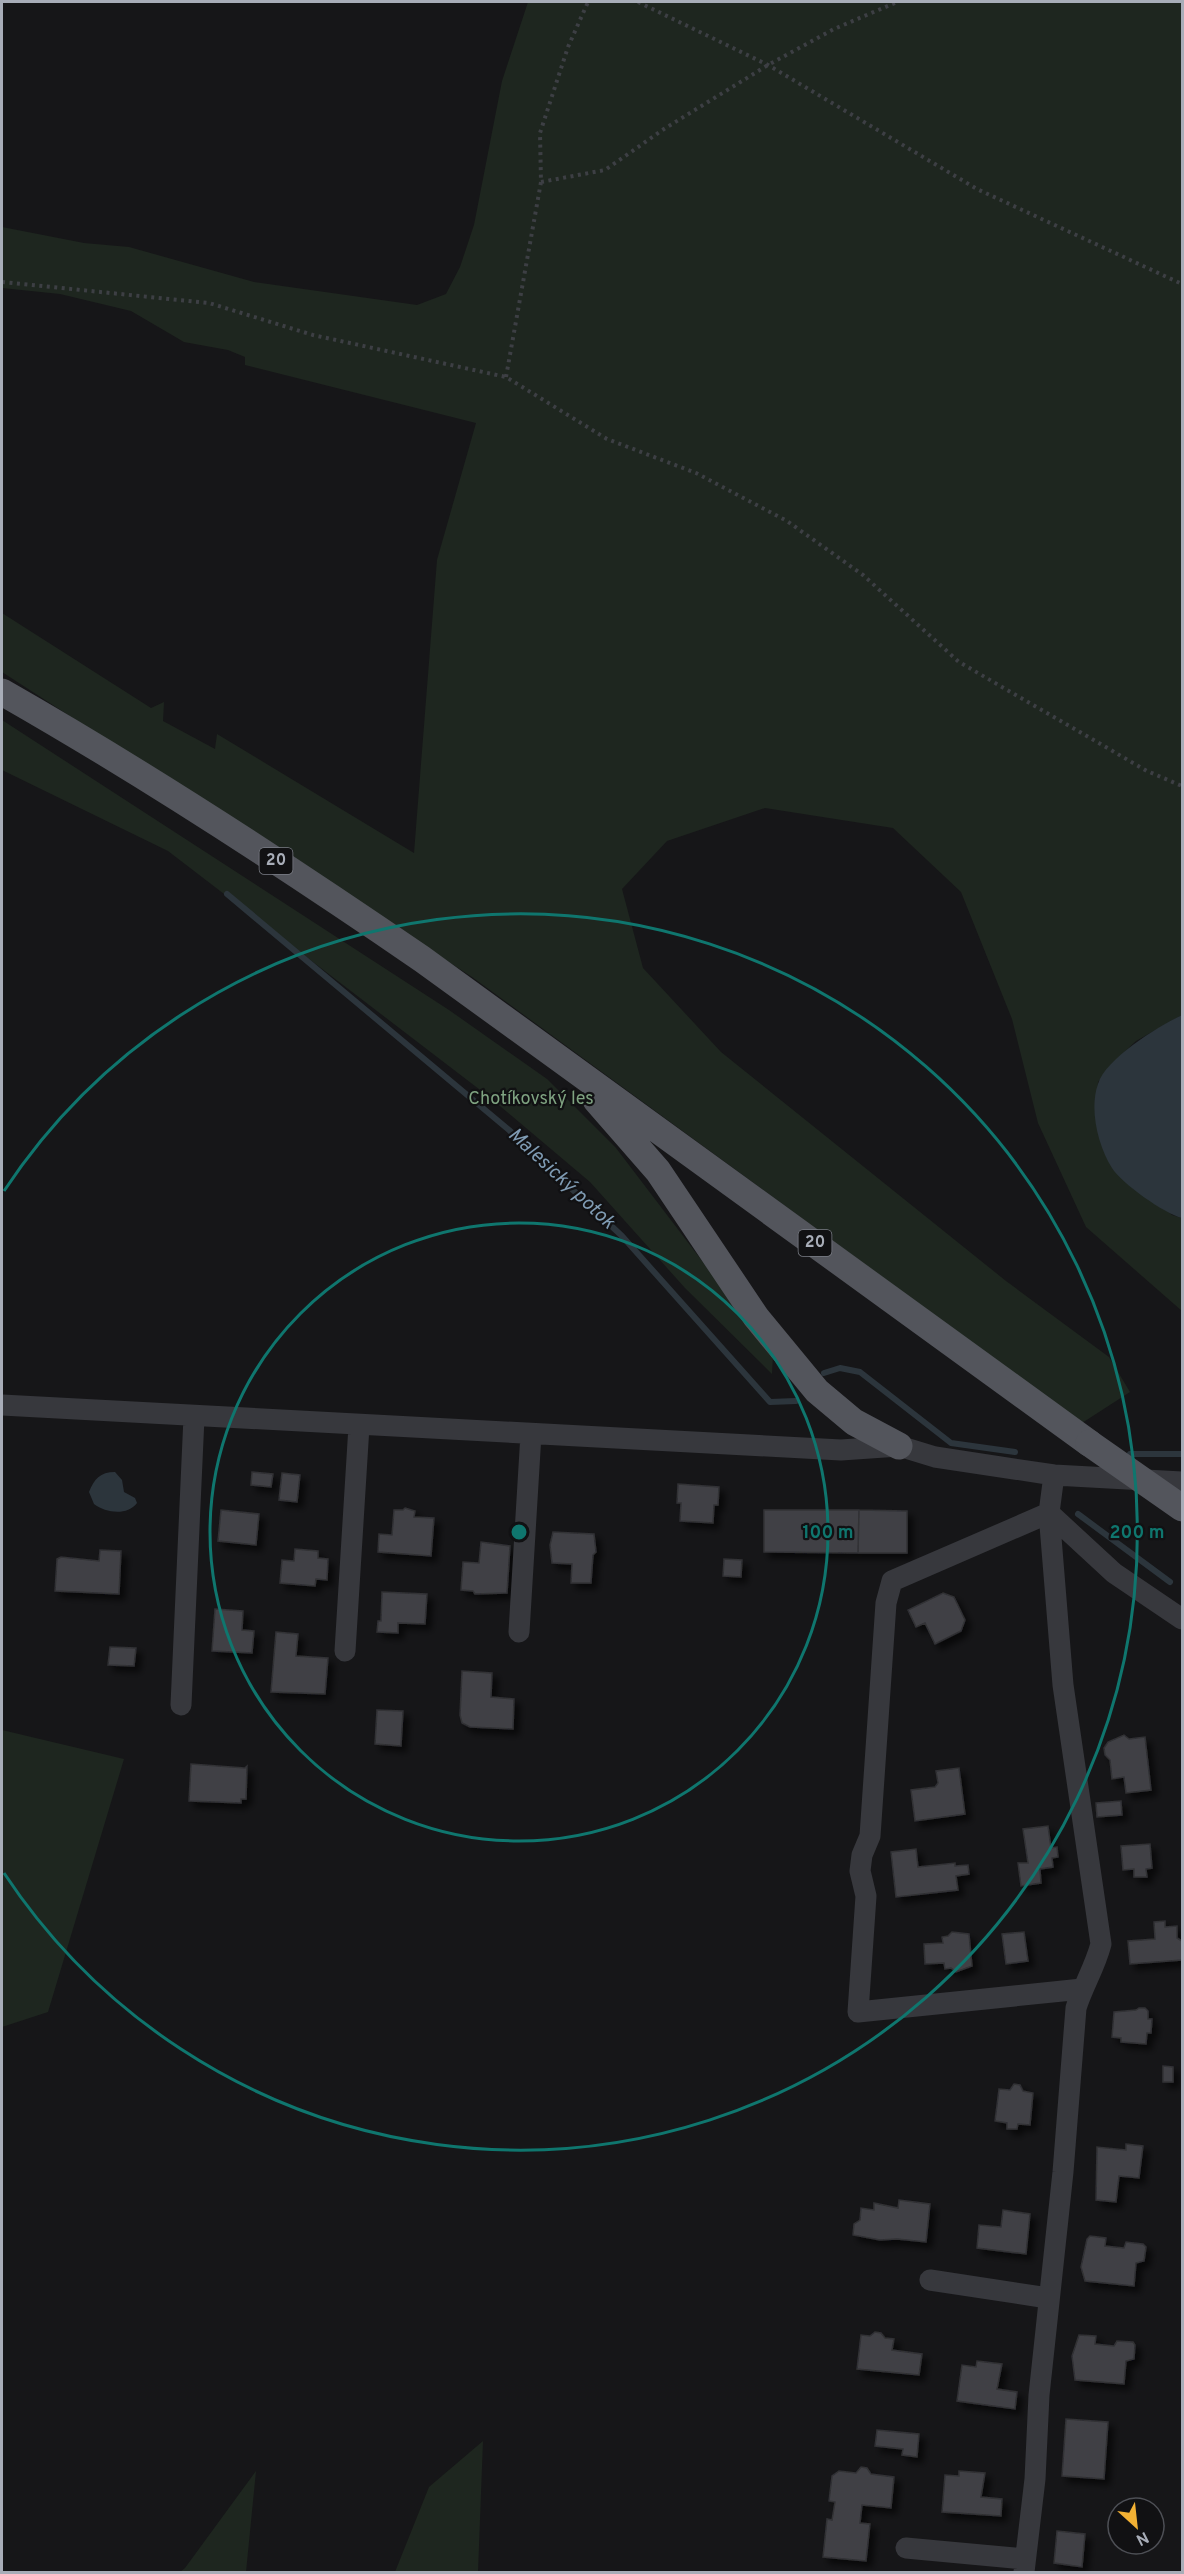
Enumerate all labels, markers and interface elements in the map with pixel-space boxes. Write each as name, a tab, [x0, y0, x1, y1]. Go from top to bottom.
road number: 20	[260, 848, 292, 874]
park label: Chotíkovský les	[468, 1088, 594, 1111]
water label: Malesický potok	[502, 1123, 621, 1236]
road number: 20	[798, 1230, 832, 1256]
centre of rings	[509, 1522, 529, 1542]
text: 100 m	[802, 1522, 854, 1545]
text: 200 m	[1109, 1522, 1165, 1545]
north arrow	[1106, 2496, 1166, 2556]
text: N	[1132, 2526, 1152, 2549]

